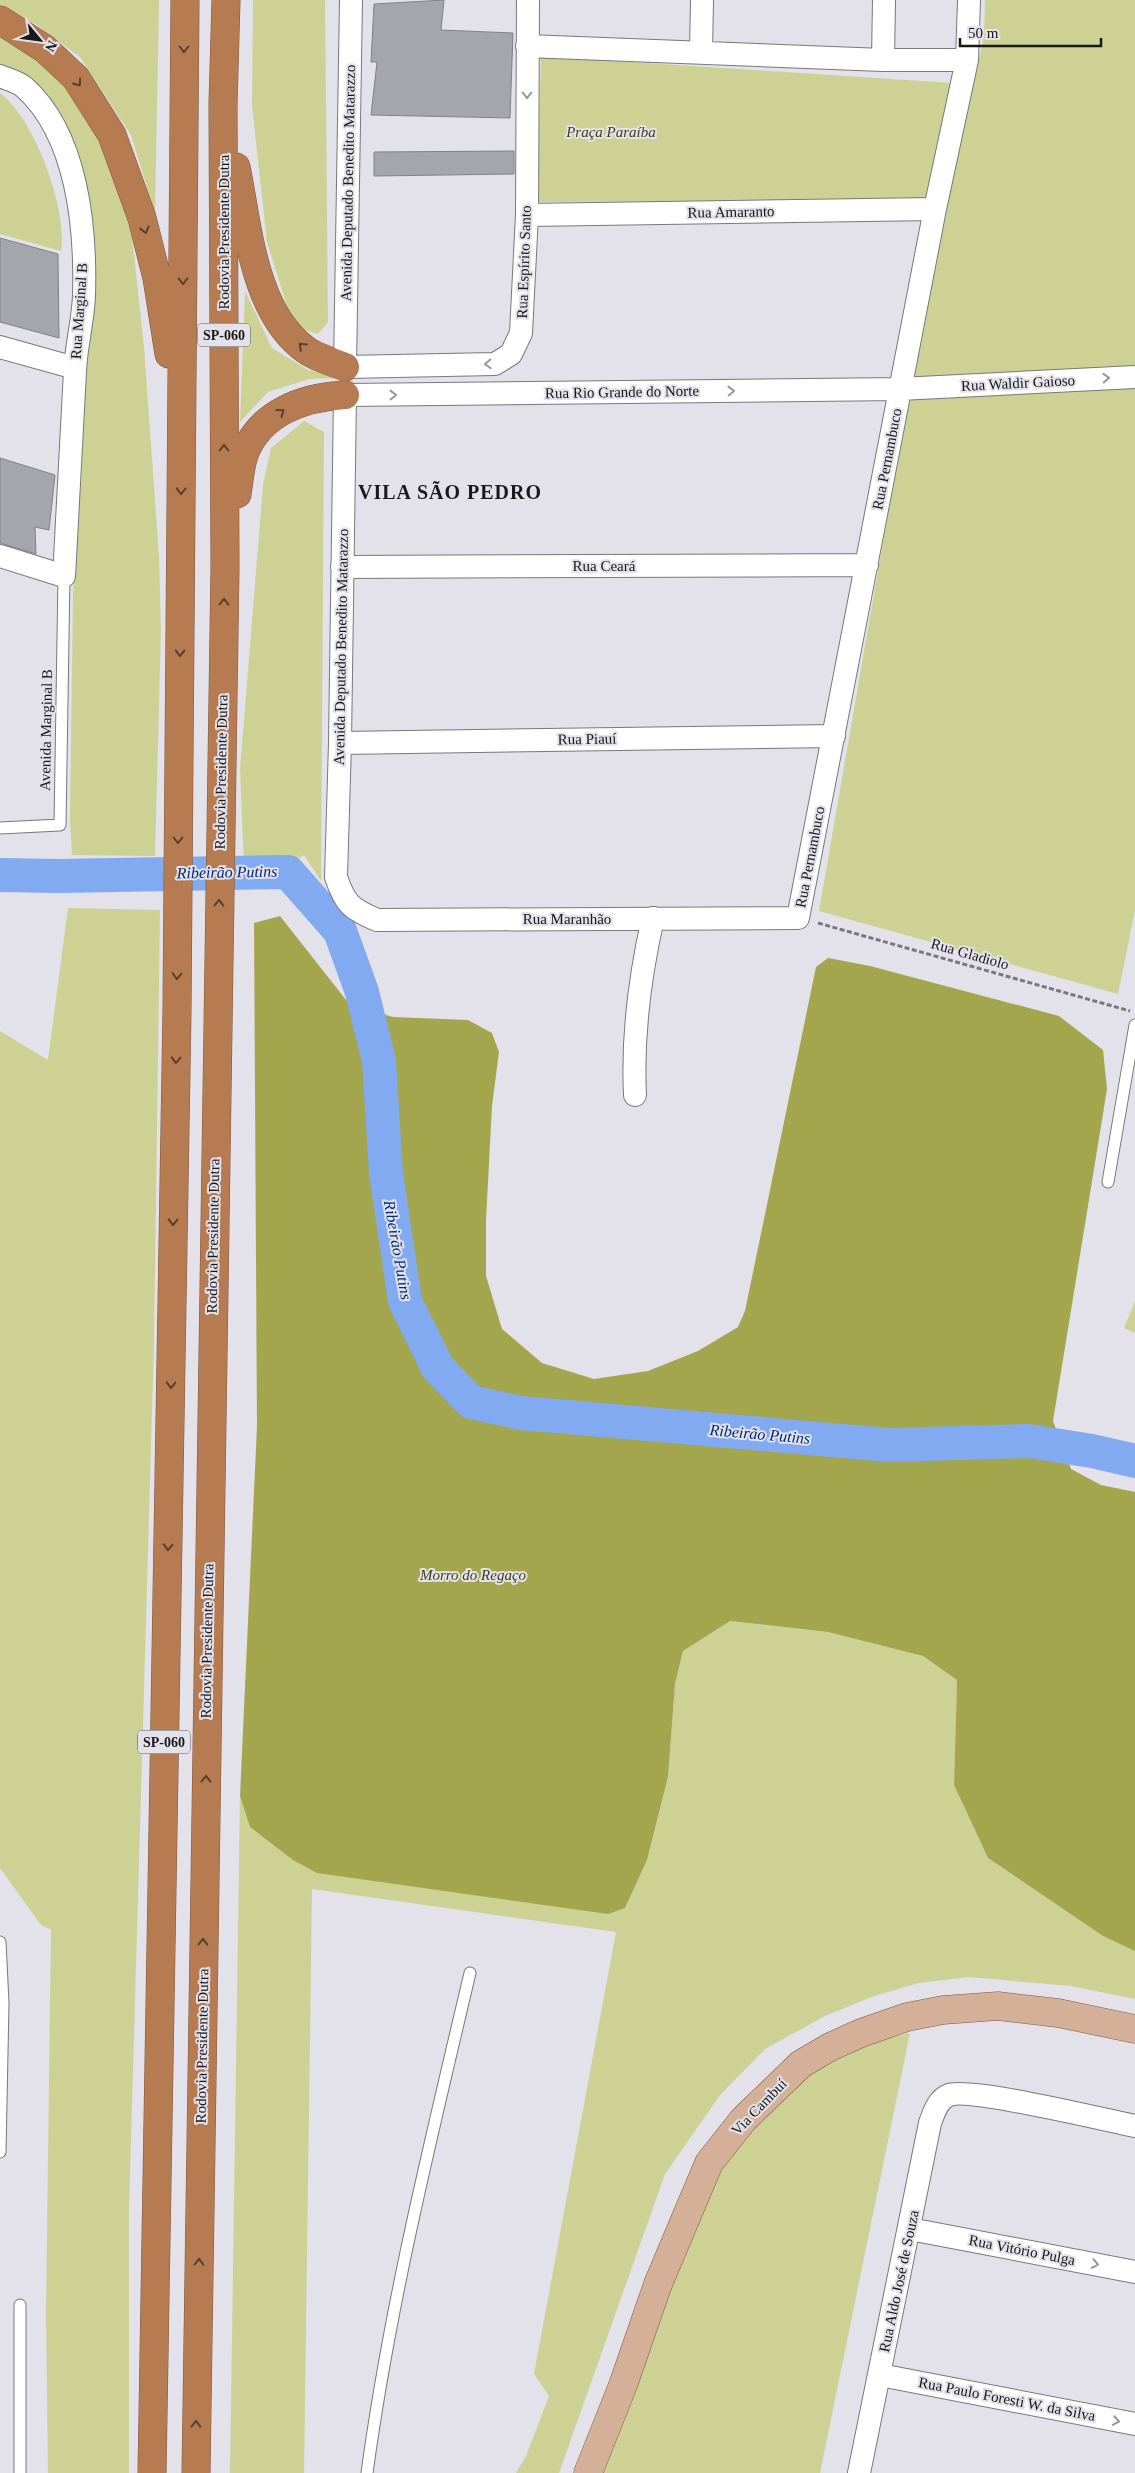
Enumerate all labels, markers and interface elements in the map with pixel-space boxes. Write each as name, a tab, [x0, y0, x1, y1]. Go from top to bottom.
north arrow	[15, 15, 65, 65]
scale bar	[960, 15, 1101, 47]
text: 50 m	[968, 25, 999, 41]
text: N	[42, 38, 60, 54]
one-way arrow	[179, 45, 190, 53]
street label: Avenida Deputado Benedito Matarazzo	[338, 65, 358, 301]
one-way arrow	[72, 77, 81, 87]
one-way arrow	[522, 92, 532, 99]
park label: Praça Paraíba	[565, 124, 656, 140]
street label: Rodovia Presidente Dutra	[216, 154, 232, 309]
street label: Rua Amaranto	[687, 203, 775, 221]
street label: Rua Espírito Santo	[514, 205, 534, 319]
one-way arrow	[139, 225, 150, 234]
street label: Rua Marginal B	[68, 262, 90, 360]
one-way arrow	[178, 278, 188, 285]
road number: SP-060	[198, 324, 250, 346]
one-way arrow	[298, 343, 307, 352]
one-way arrow	[483, 358, 491, 369]
street label: Rua Waldir Gaioso	[960, 372, 1076, 394]
one-way arrow	[1103, 373, 1111, 384]
street label: Rua Rio Grande do Norte	[545, 383, 700, 401]
one-way arrow	[727, 385, 735, 396]
one-way arrow	[390, 389, 398, 400]
street label: Rua Pernambuco	[869, 407, 905, 511]
one-way arrow	[275, 409, 285, 418]
one-way arrow	[219, 444, 229, 452]
district label: VILA SÃO PEDRO	[358, 481, 542, 503]
one-way arrow	[176, 488, 186, 495]
street label: Avenida Deputado Benedito Matarazzo	[331, 529, 351, 765]
street label: Rua Ceará	[573, 558, 636, 574]
one-way arrow	[219, 598, 229, 606]
one-way arrow	[174, 650, 185, 658]
street label: Avenida Marginal B	[37, 669, 55, 791]
street label: Rodovia Presidente Dutra	[212, 694, 230, 850]
street label: Rua Piauí	[557, 730, 617, 748]
street label: Rua Pernambuco	[792, 805, 828, 909]
one-way arrow	[173, 836, 183, 844]
water label: Ribeirão Putins	[175, 863, 278, 881]
one-way arrow	[214, 899, 224, 907]
street label: Rua Maranhão	[523, 911, 611, 927]
street label: Rua Gladiolo	[929, 935, 1011, 973]
one-way arrow	[172, 972, 182, 980]
one-way arrow	[171, 1056, 181, 1064]
street label: Rodovia Presidente Dutra	[204, 1158, 222, 1314]
water label: Ribeirão Putins	[381, 1198, 415, 1301]
one-way arrow	[168, 1219, 178, 1227]
one-way arrow	[165, 1381, 176, 1389]
water label: Ribeirão Putins	[708, 1421, 811, 1447]
one-way arrow	[163, 1544, 173, 1552]
street label: Rodovia Presidente Dutra	[198, 1563, 216, 1719]
park label: Morro do Regaço	[419, 1567, 527, 1583]
road number: SP-060	[138, 1730, 190, 1754]
one-way arrow	[200, 1775, 211, 1783]
one-way arrow	[198, 1938, 208, 1946]
street label: Rodovia Presidente Dutra	[193, 1968, 211, 2124]
street label: Via Cambuí	[728, 2076, 790, 2138]
street label: Rua Aldo José de Souza	[876, 2208, 922, 2354]
street label: Rua Vitório Pulga	[967, 2232, 1077, 2268]
one-way arrow	[194, 2258, 204, 2266]
one-way arrow	[1091, 2258, 1099, 2269]
street label: Rua Paulo Foresti W. da Silva	[917, 2374, 1097, 2424]
one-way arrow	[1112, 2415, 1121, 2425]
one-way arrow	[191, 2420, 201, 2428]

